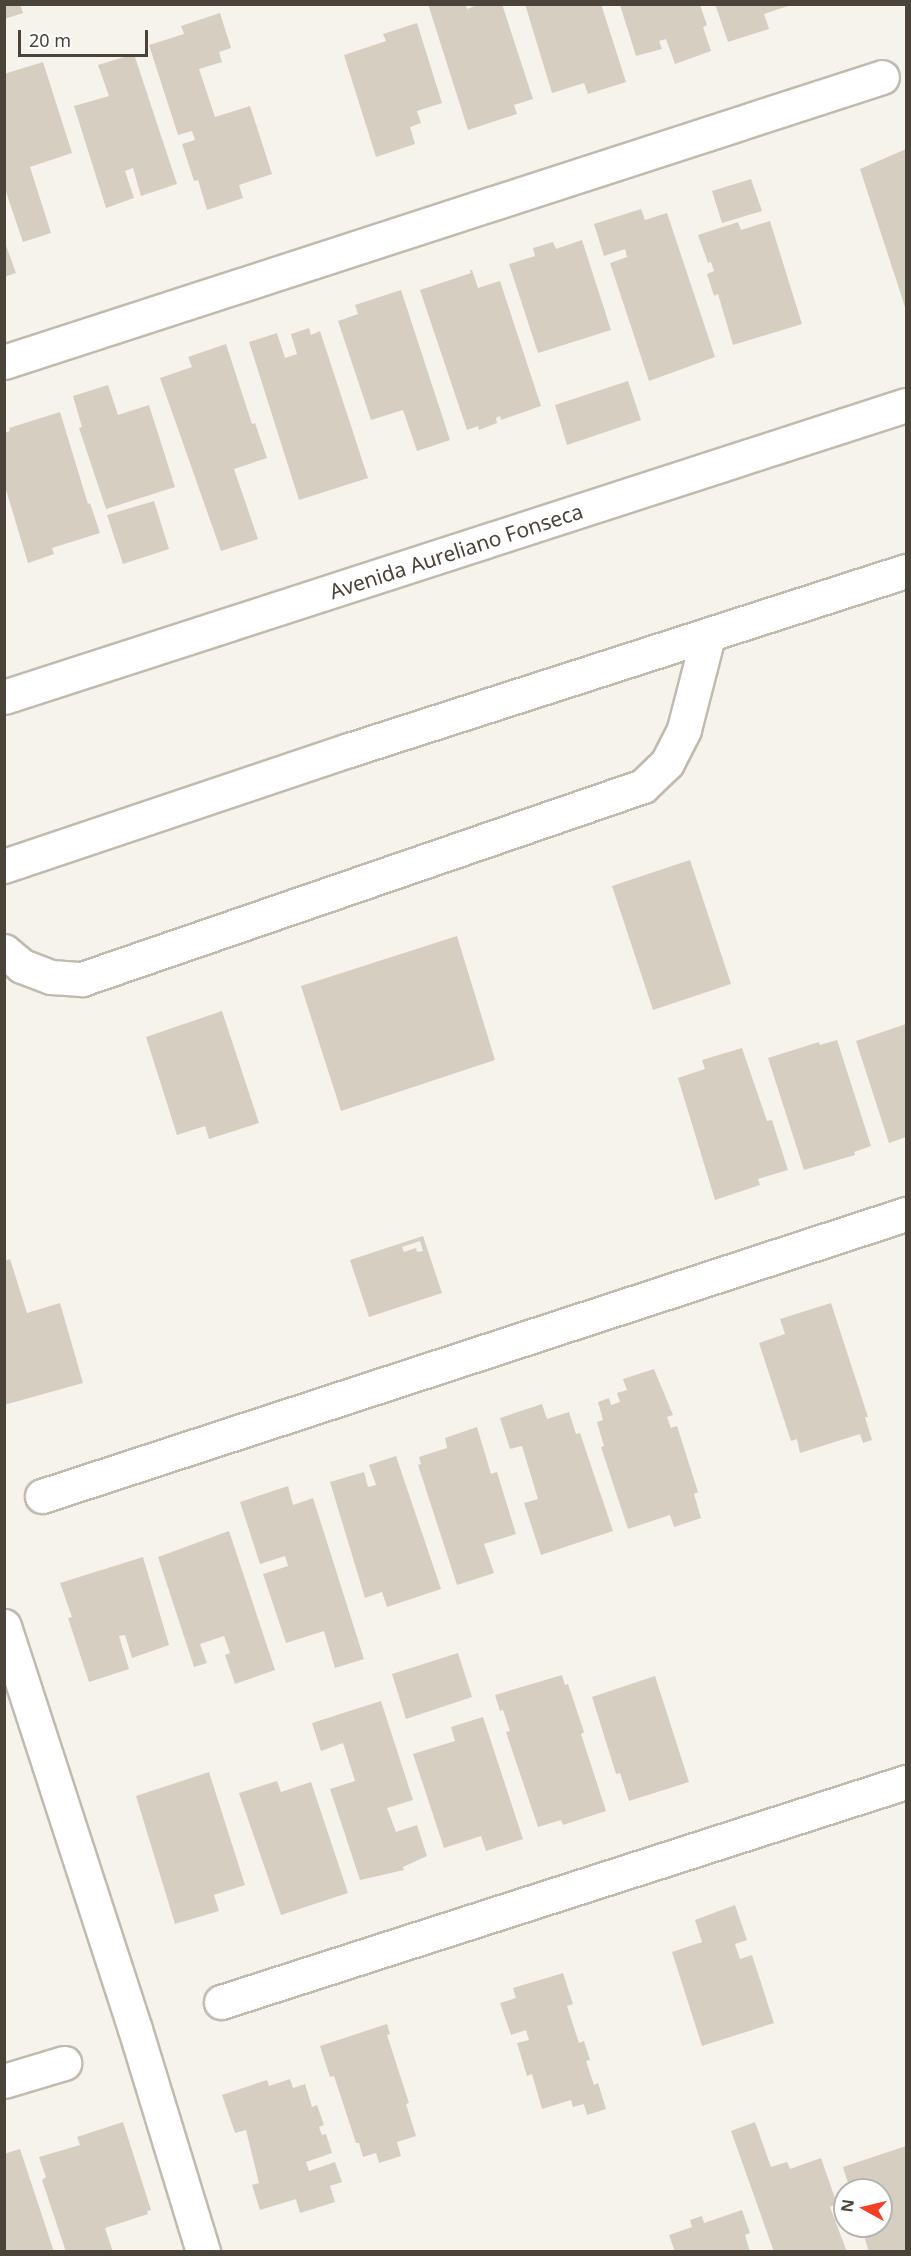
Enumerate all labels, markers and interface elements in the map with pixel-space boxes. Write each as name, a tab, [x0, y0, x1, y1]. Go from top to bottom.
scale bar	[21, 18, 152, 56]
text: 20 m	[29, 28, 71, 52]
street label: Avenida Aureliano Fonseca	[326, 498, 586, 604]
north arrow	[833, 2178, 893, 2238]
text: N	[835, 2198, 859, 2214]

